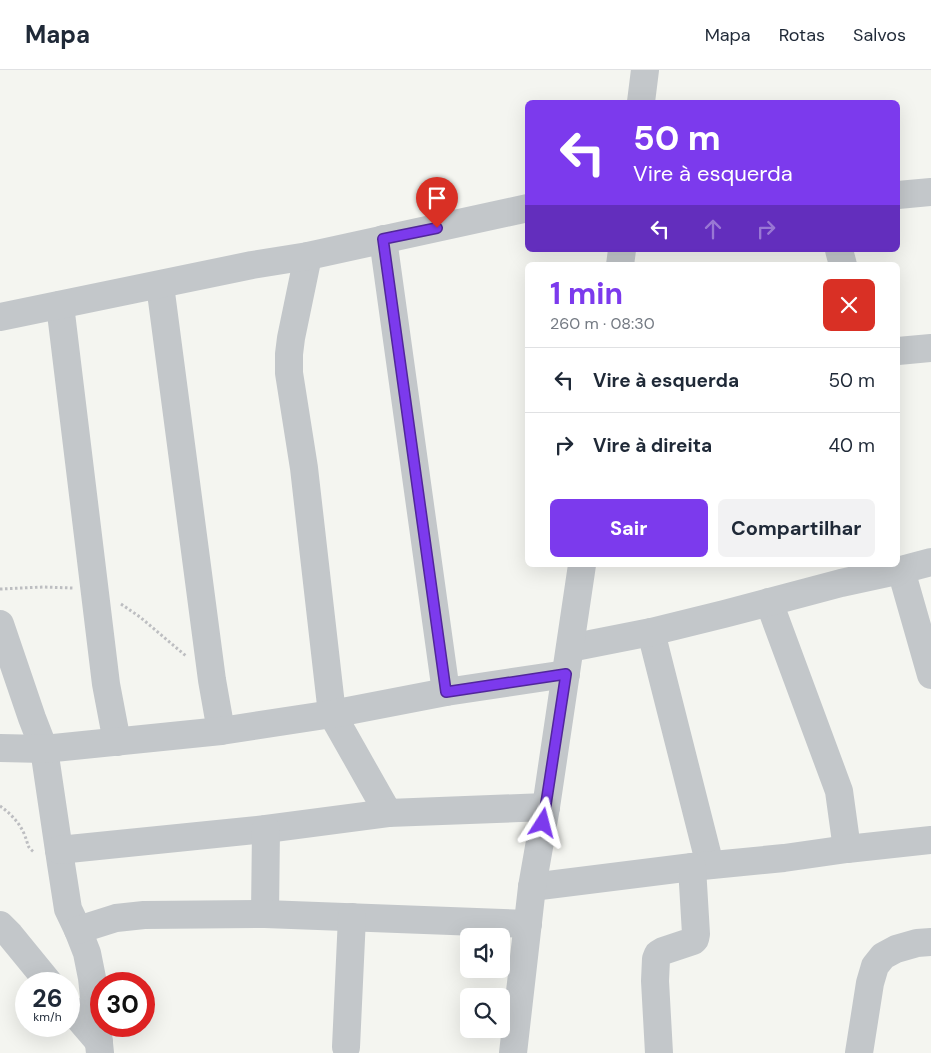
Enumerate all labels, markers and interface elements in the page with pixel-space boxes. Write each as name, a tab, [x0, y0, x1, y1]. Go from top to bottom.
text: Mapa	[25, 19, 90, 50]
text: Mapa	[705, 23, 751, 47]
text: Rotas	[779, 23, 825, 47]
text: Salvos	[853, 23, 906, 47]
text: 50 m	[633, 115, 721, 161]
icon: left	[550, 120, 615, 185]
text: Vire à esquerda	[633, 159, 793, 188]
pin	[416, 177, 458, 228]
icon: arrive	[423, 184, 451, 212]
icon: left	[646, 215, 674, 243]
icon: ahead	[699, 215, 727, 243]
icon: right	[752, 215, 780, 243]
text: 1 min	[550, 274, 623, 313]
button: close	[823, 279, 875, 331]
text: 260 m · 08:30	[550, 313, 655, 334]
icon: left	[550, 366, 578, 394]
text: Vire à esquerda	[593, 368, 739, 393]
text: 50 m	[828, 368, 875, 393]
icon: right	[550, 431, 578, 459]
text: Vire à direita	[593, 433, 712, 458]
text: 40 m	[828, 433, 875, 458]
button: Sair	[550, 499, 708, 557]
button: Compartilhar	[718, 499, 875, 557]
position arrow	[516, 796, 568, 848]
map controls	[460, 928, 510, 1038]
button: sound	[460, 928, 510, 978]
speed limit sign: 30	[90, 972, 155, 1037]
text: 26	[32, 982, 63, 1015]
button: search	[460, 988, 510, 1038]
text: km/h	[33, 1009, 62, 1025]

